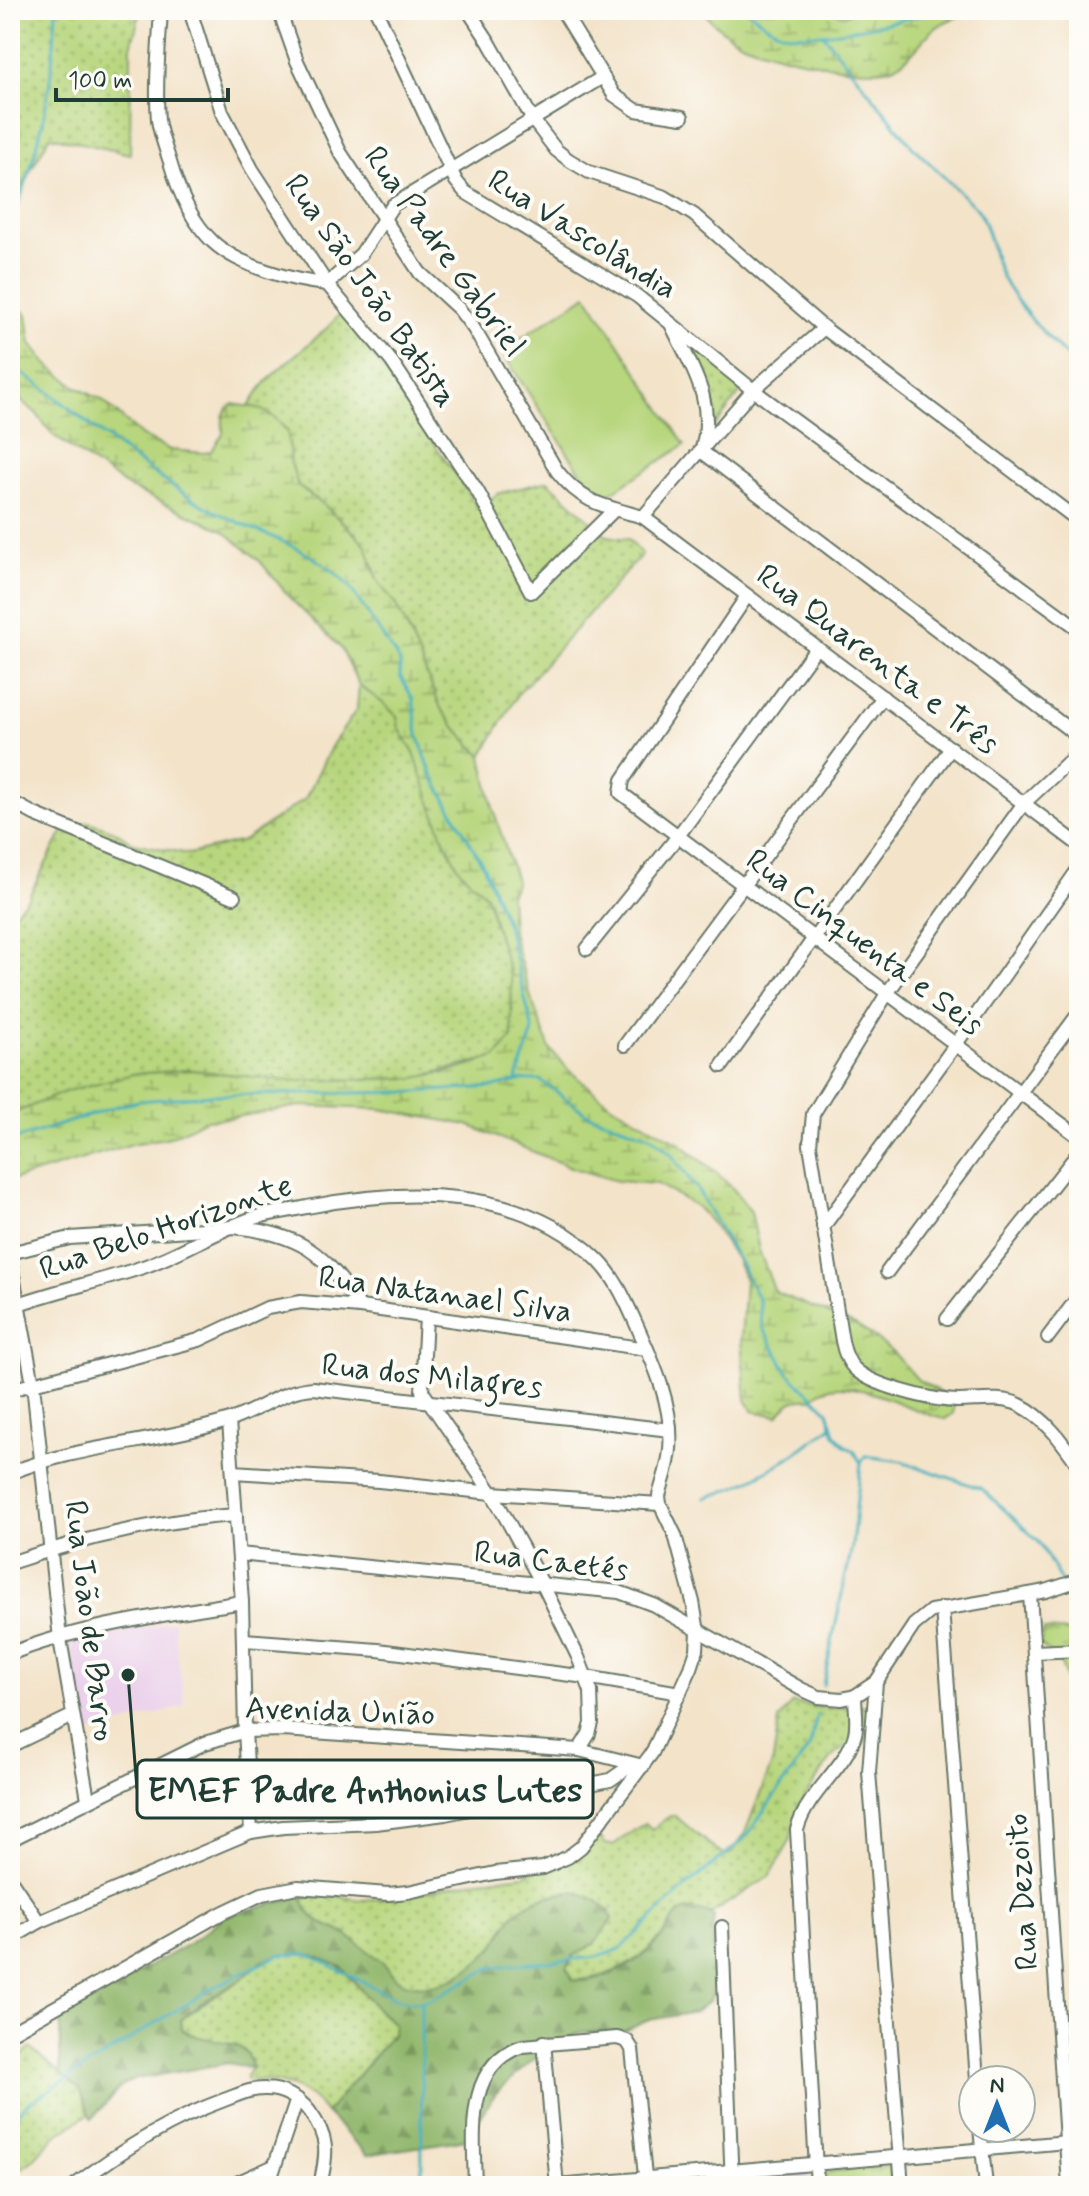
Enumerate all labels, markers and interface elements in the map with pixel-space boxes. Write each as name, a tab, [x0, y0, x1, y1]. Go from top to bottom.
scale bar	[56, 52, 228, 102]
text: 100 m	[68, 66, 132, 97]
street label: Rua Padre Gabriel	[353, 138, 535, 366]
street label: Rua Vascolândia	[479, 160, 685, 310]
street label: Rua São João Batista	[274, 166, 466, 416]
street label: Rua Quarenta e Três	[747, 555, 1007, 765]
street label: Rua Cinquenta e Seis	[737, 840, 991, 1046]
street label: Rua Belo Horizonte	[34, 1165, 298, 1291]
street label: Rua Natanael Silva	[316, 1256, 574, 1334]
street label: Rua dos Milagres	[319, 1345, 544, 1412]
street label: Rua João de Barro	[53, 1498, 125, 1744]
street label: Rua Caetés	[472, 1532, 630, 1592]
street label: Avenida União	[244, 1688, 436, 1736]
callout: EMEF Padre Anthonius Lutes	[137, 1760, 593, 1818]
text: EMEF Padre Anthonius Lutes	[148, 1769, 582, 1814]
street label: Rua Dezoito	[997, 1812, 1049, 1972]
north arrow	[957, 2064, 1037, 2144]
text: N	[990, 2072, 1004, 2100]

